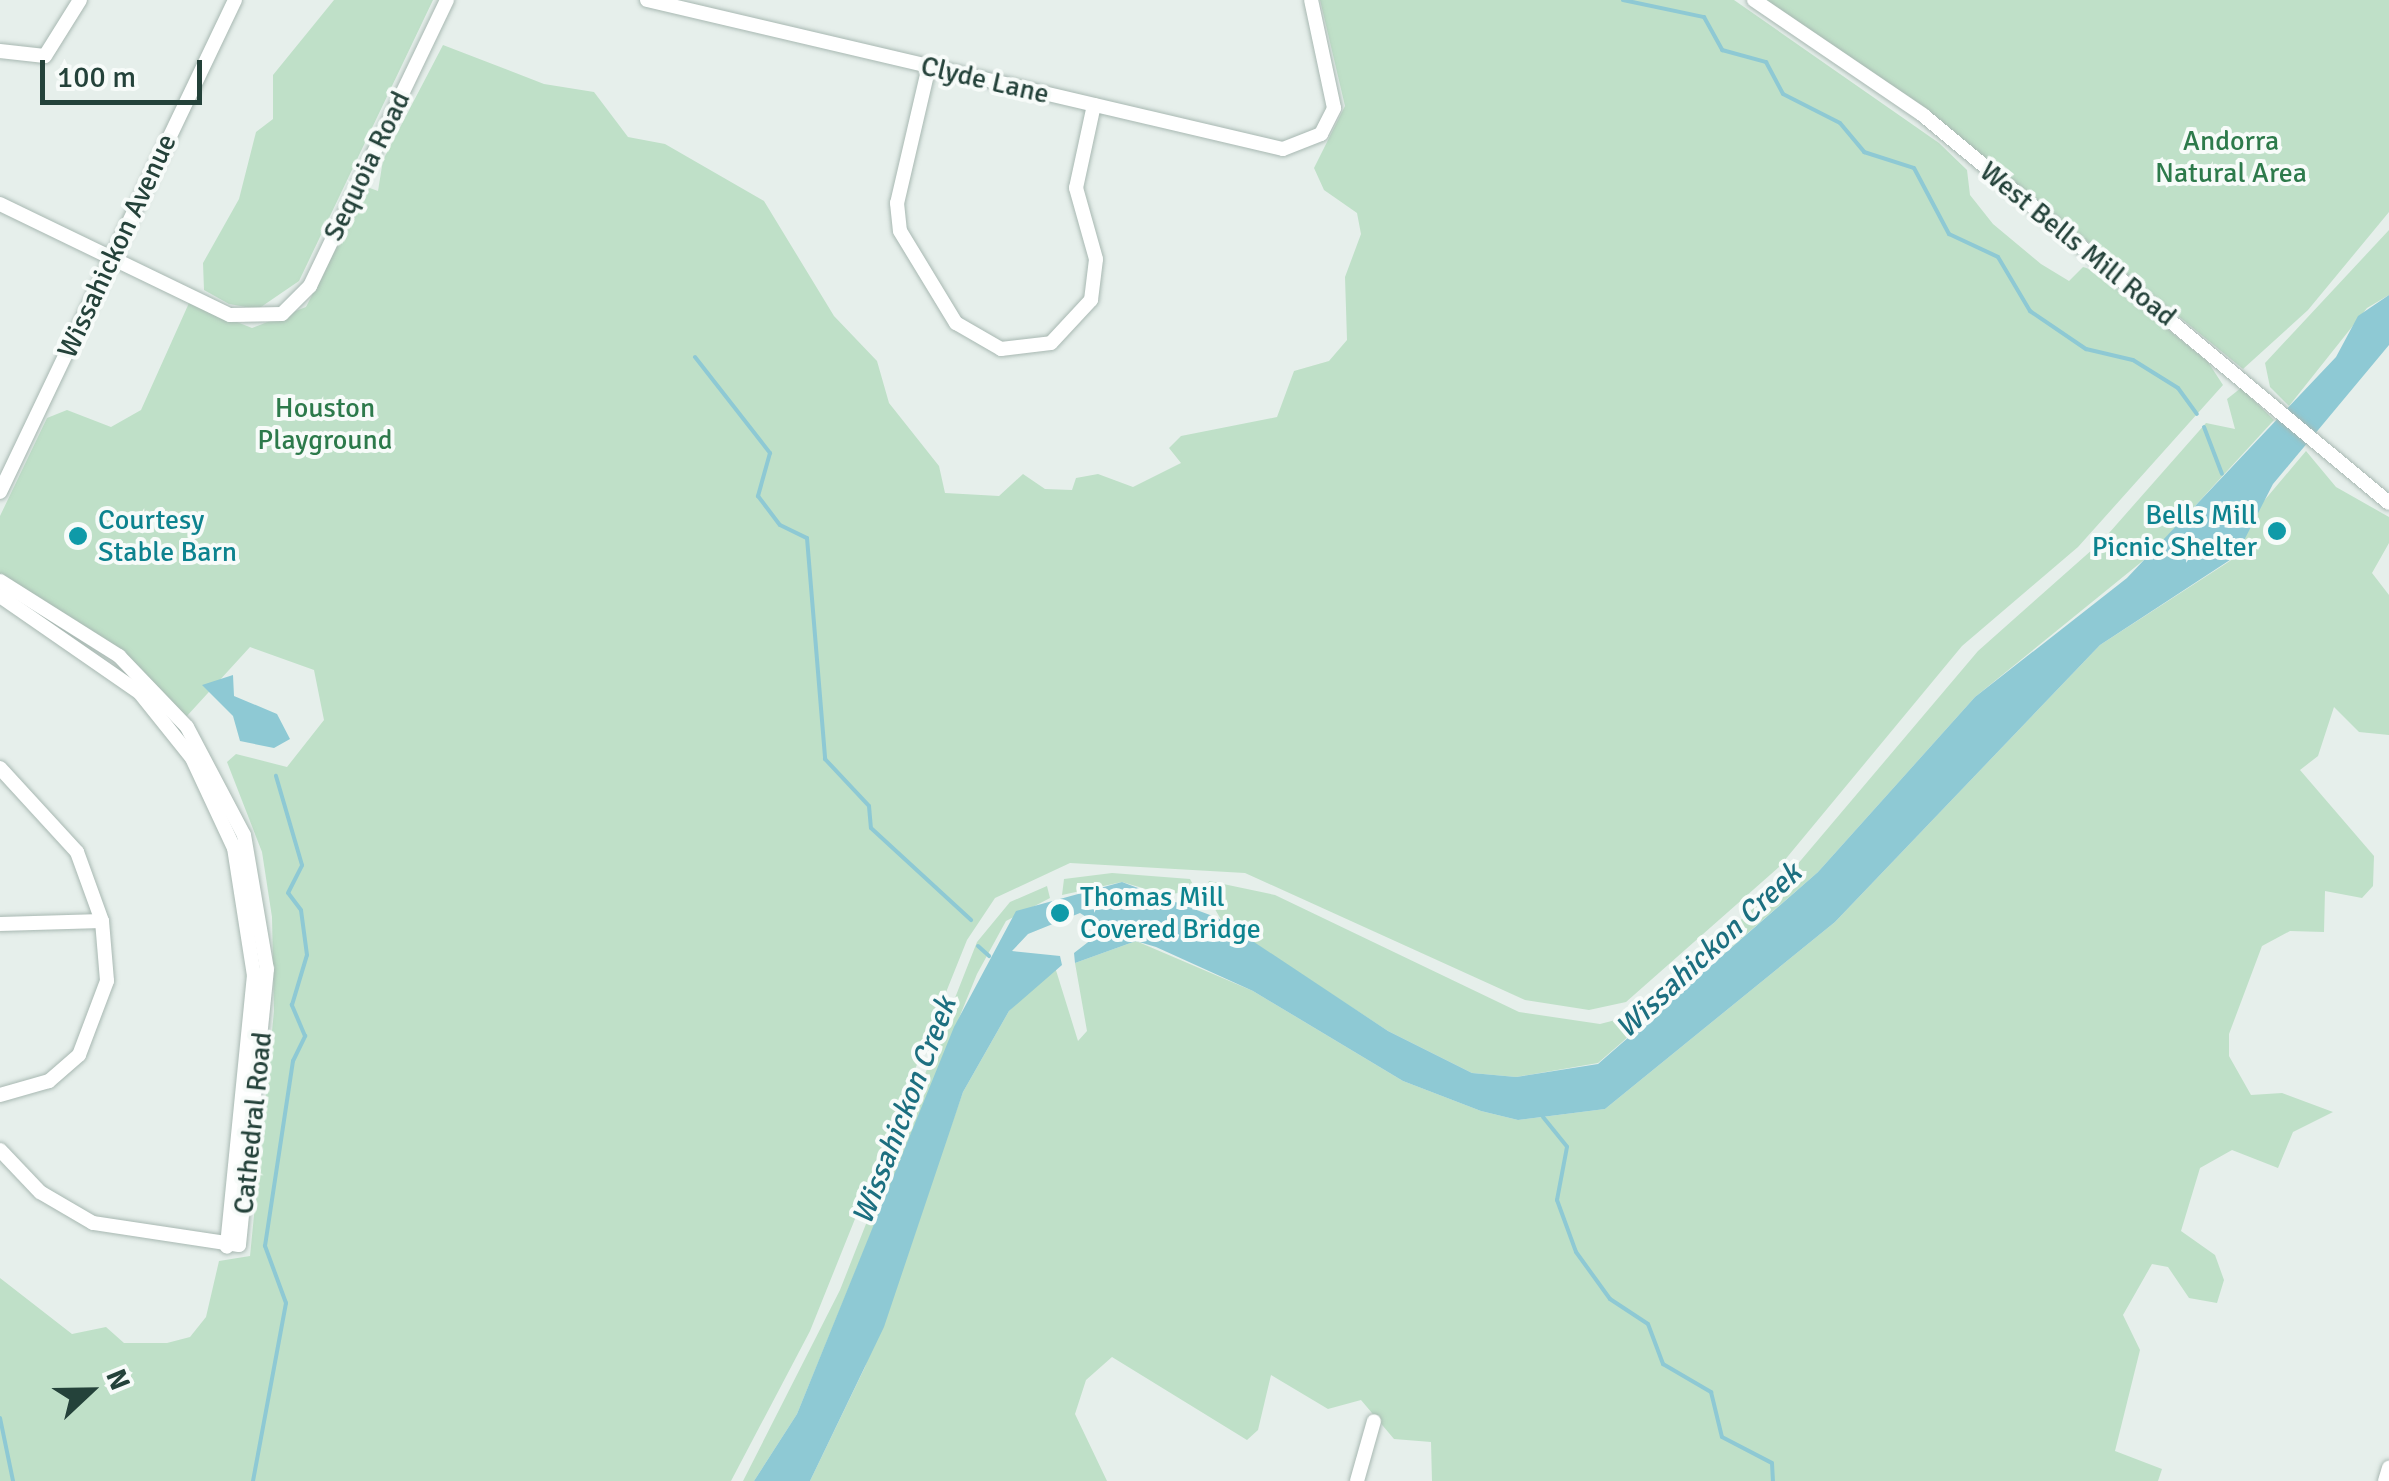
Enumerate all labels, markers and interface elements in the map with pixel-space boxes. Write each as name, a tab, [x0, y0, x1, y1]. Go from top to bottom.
scale bar	[45, 40, 208, 102]
street label: Clyde Lane	[918, 49, 1052, 111]
text: 100 m	[57, 59, 136, 96]
street label: Sequoia Road	[316, 86, 418, 246]
park label: Andorra Natural Area	[2155, 124, 2307, 190]
street label: Wissahickon Avenue	[50, 129, 184, 363]
street label: West Bells Mill Road	[1973, 155, 2183, 333]
park label: Houston Playground	[257, 391, 393, 457]
place label: Bells Mill Picnic Shelter	[2092, 498, 2257, 564]
place label: Courtesy Stable Barn	[98, 503, 237, 569]
marker: Bells Mill Picnic Shelter	[2266, 520, 2288, 542]
marker: Courtesy Stable Barn	[67, 525, 89, 547]
water label: Wissahickon Creek	[1609, 856, 1809, 1046]
place label: Thomas Mill Covered Bridge	[1080, 880, 1261, 946]
marker: Thomas Mill Covered Bridge	[1049, 902, 1071, 924]
water label: Wissahickon Creek	[845, 992, 965, 1230]
street label: Cathedral Road	[227, 1030, 279, 1216]
north arrow	[40, 1341, 140, 1441]
text: N	[98, 1364, 137, 1395]

